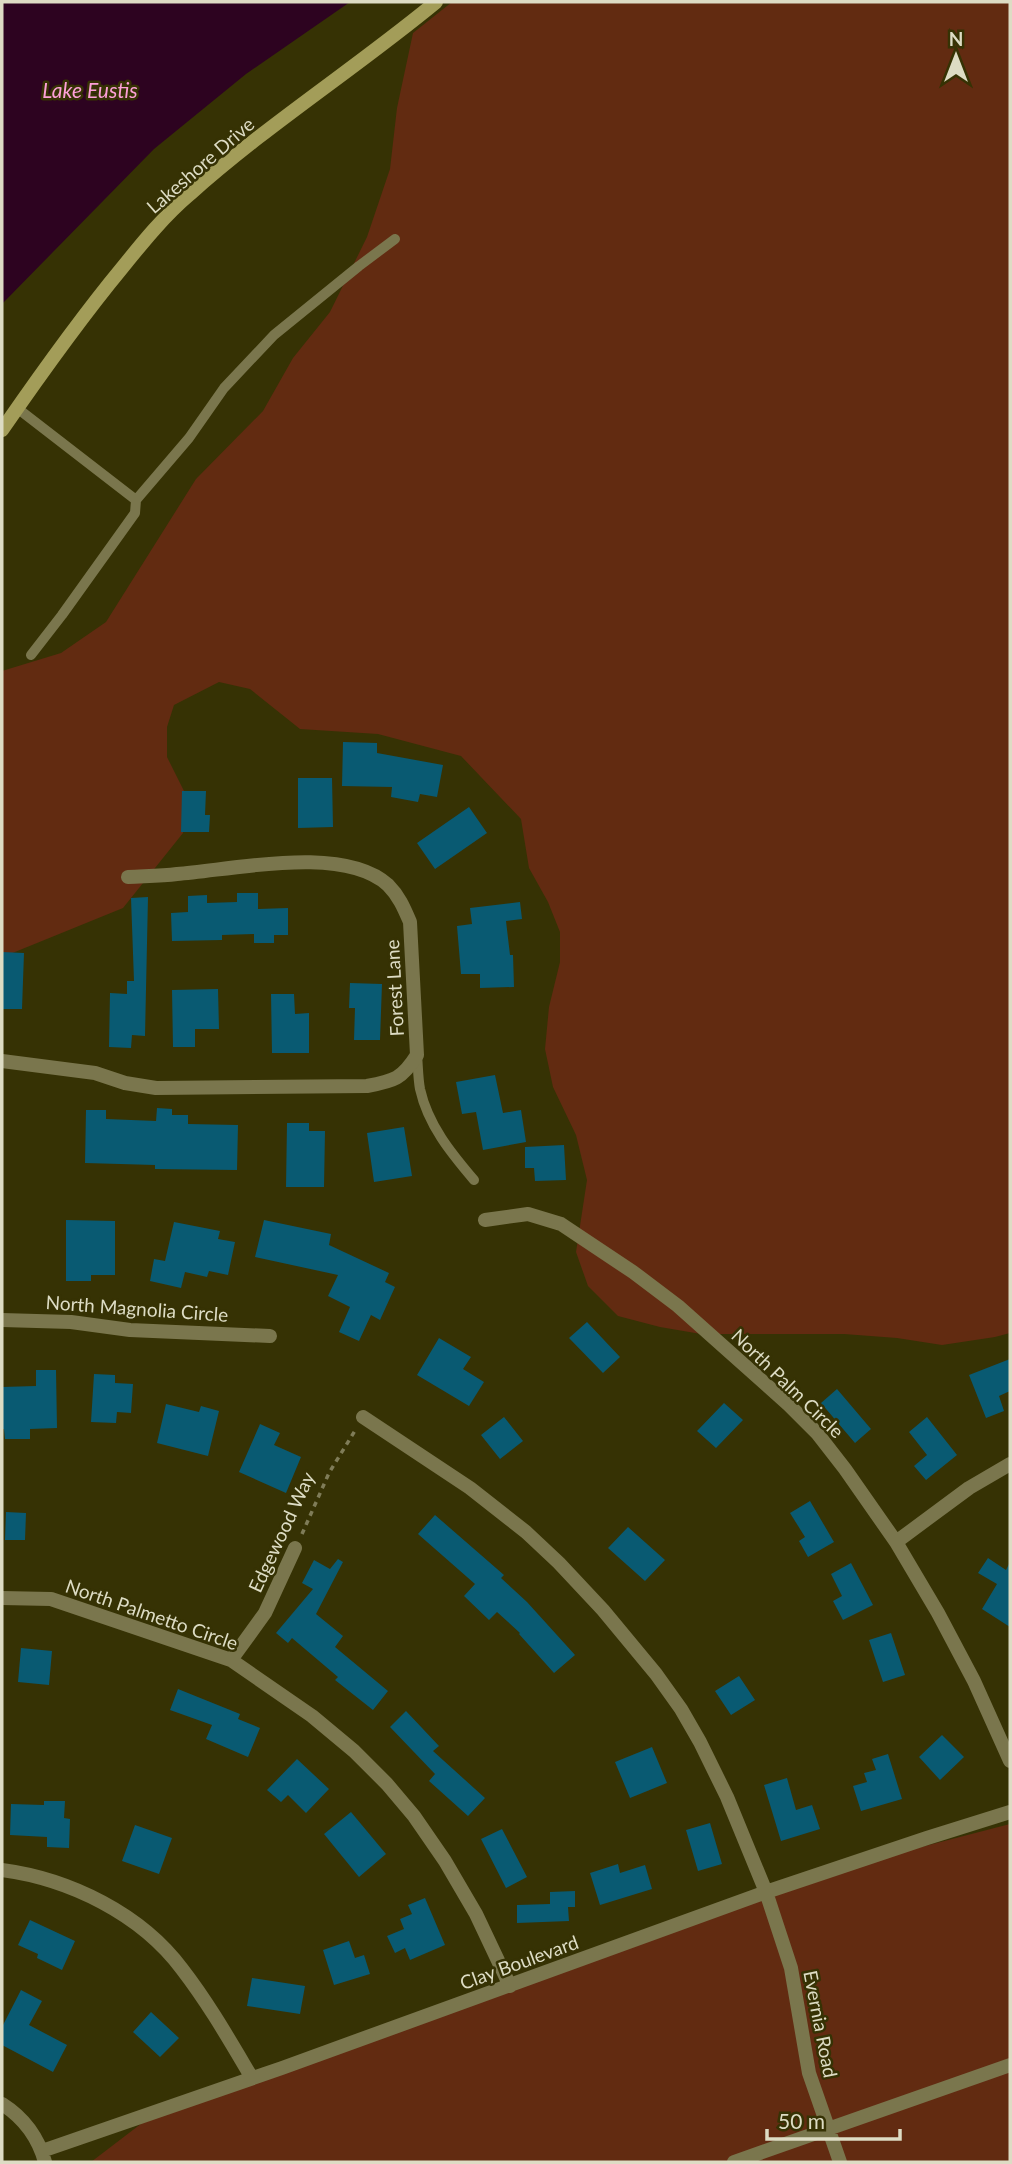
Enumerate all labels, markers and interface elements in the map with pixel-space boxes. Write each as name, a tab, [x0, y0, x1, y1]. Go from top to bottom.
north arrow	[921, 21, 991, 91]
text: N	[949, 27, 963, 50]
water label: Lake Eustis	[42, 77, 138, 102]
street label: Lakeshore Drive	[142, 112, 258, 218]
street label: Forest Lane	[380, 939, 408, 1037]
street label: North Magnolia Circle	[45, 1290, 229, 1326]
street label: North Palm Circle	[727, 1324, 849, 1442]
street label: Edgewood Way	[243, 1468, 319, 1596]
street label: North Palmetto Circle	[63, 1574, 241, 1654]
street label: Clay Boulevard	[457, 1930, 581, 1994]
street label: Evernia Road	[799, 1968, 843, 2080]
scale bar	[767, 2098, 900, 2142]
text: 50 m	[778, 2108, 825, 2133]

